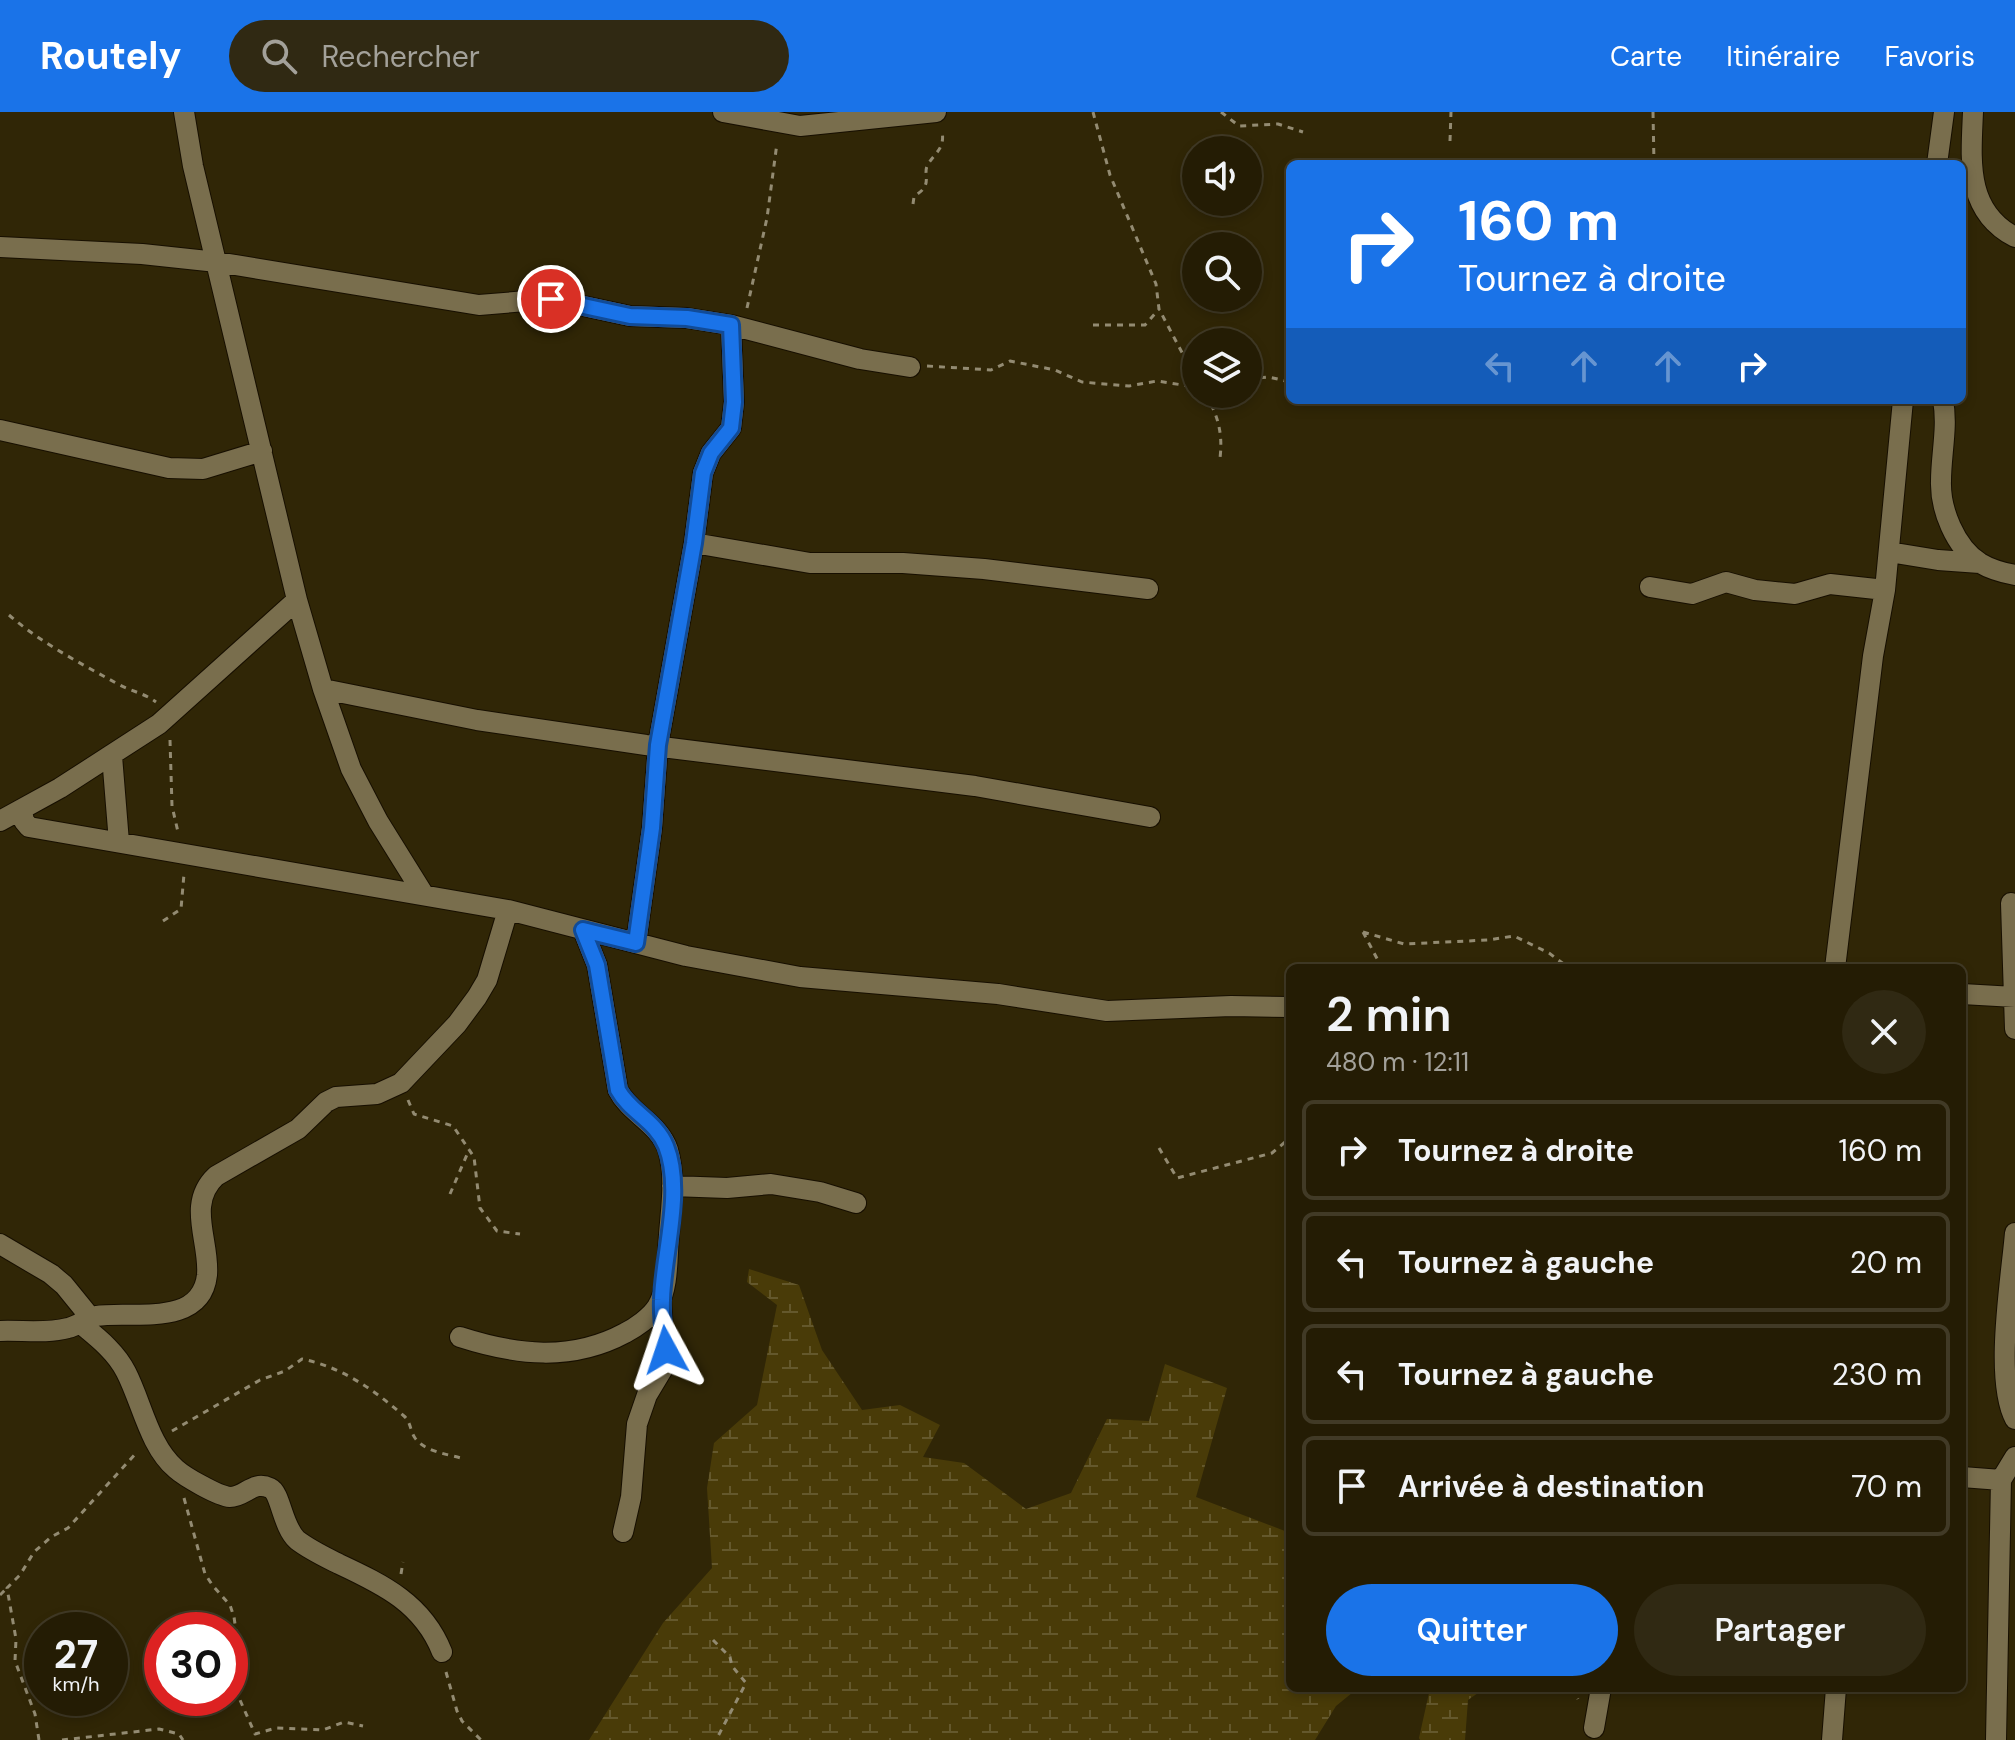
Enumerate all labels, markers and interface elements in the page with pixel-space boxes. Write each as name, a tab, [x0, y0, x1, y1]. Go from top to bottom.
search box	[229, 20, 789, 92]
text: Routely	[40, 31, 181, 81]
icon: search	[257, 34, 301, 78]
text: Rechercher	[321, 37, 480, 76]
text: Carte	[1610, 38, 1682, 75]
text: Itinéraire	[1726, 38, 1840, 75]
text: Favoris	[1884, 38, 1975, 75]
map controls	[1182, 136, 1262, 408]
button: sound	[1182, 136, 1262, 216]
text: 160 m	[1458, 184, 1619, 257]
icon: right	[1326, 192, 1430, 296]
button: search	[1182, 232, 1262, 312]
text: Tournez à droite	[1458, 255, 1726, 302]
pin	[517, 265, 585, 333]
icon: arrive	[529, 277, 573, 321]
button: layers	[1182, 328, 1262, 408]
icon: left	[1478, 344, 1522, 388]
icon: ahead	[1562, 344, 1606, 388]
icon: ahead	[1646, 344, 1690, 388]
icon: right	[1730, 344, 1774, 388]
text: 2 min	[1326, 983, 1452, 1046]
button: close	[1842, 990, 1926, 1074]
text: 480 m · 12:11	[1326, 1045, 1469, 1079]
icon: right	[1330, 1128, 1374, 1172]
text: Tournez à droite	[1398, 1131, 1634, 1170]
text: 160 m	[1839, 1131, 1922, 1170]
icon: left	[1330, 1240, 1374, 1284]
text: Tournez à gauche	[1398, 1243, 1654, 1282]
text: 20 m	[1850, 1243, 1922, 1282]
position arrow	[624, 1308, 708, 1392]
icon: left	[1330, 1352, 1374, 1396]
text: Tournez à gauche	[1398, 1355, 1654, 1394]
text: 230 m	[1832, 1355, 1922, 1394]
icon: arrive	[1330, 1464, 1374, 1508]
text: Arrivée à destination	[1398, 1467, 1704, 1506]
text: 70 m	[1851, 1467, 1922, 1506]
button: Quitter	[1326, 1584, 1618, 1676]
button: Partager	[1634, 1584, 1926, 1676]
speed limit sign: 30	[144, 1612, 248, 1716]
text: 27	[54, 1628, 98, 1680]
text: km/h	[52, 1671, 100, 1697]

